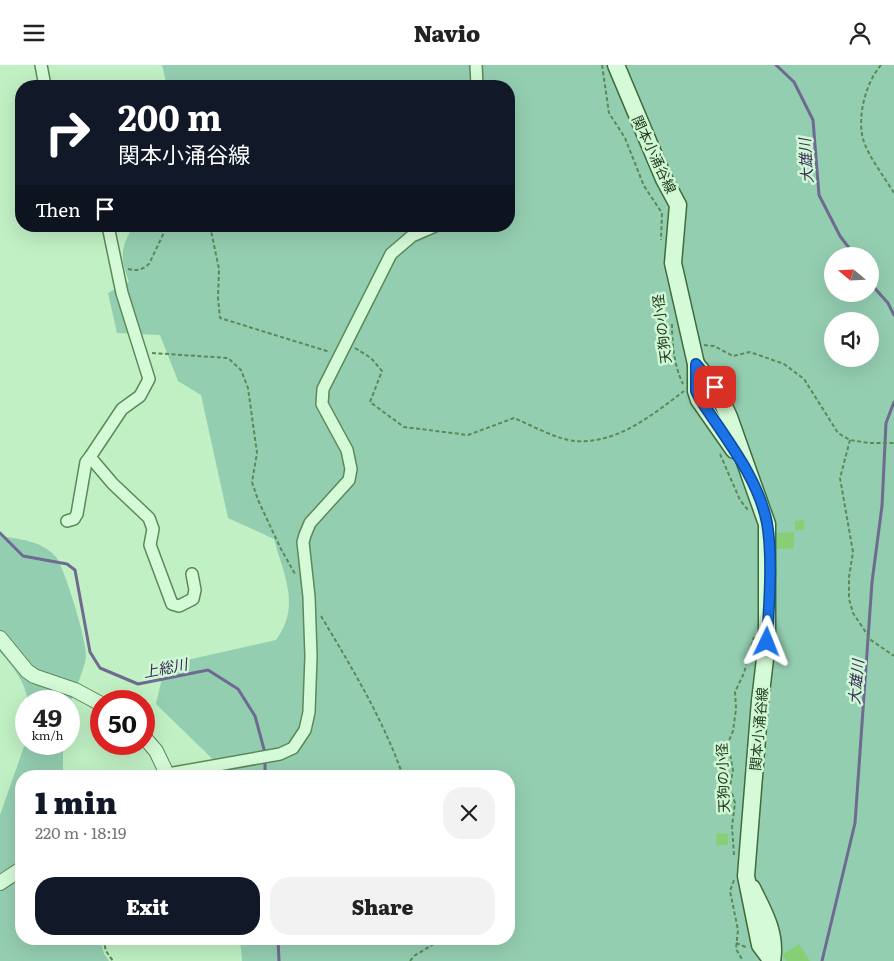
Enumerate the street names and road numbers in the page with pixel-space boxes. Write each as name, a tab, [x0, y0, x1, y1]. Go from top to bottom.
street label: 関本小涌谷線	[628, 112, 682, 196]
street label: 天狗の小径	[647, 293, 675, 365]
street label: 関本小涌谷線	[744, 686, 772, 772]
street label: 天狗の小径	[711, 743, 733, 813]

